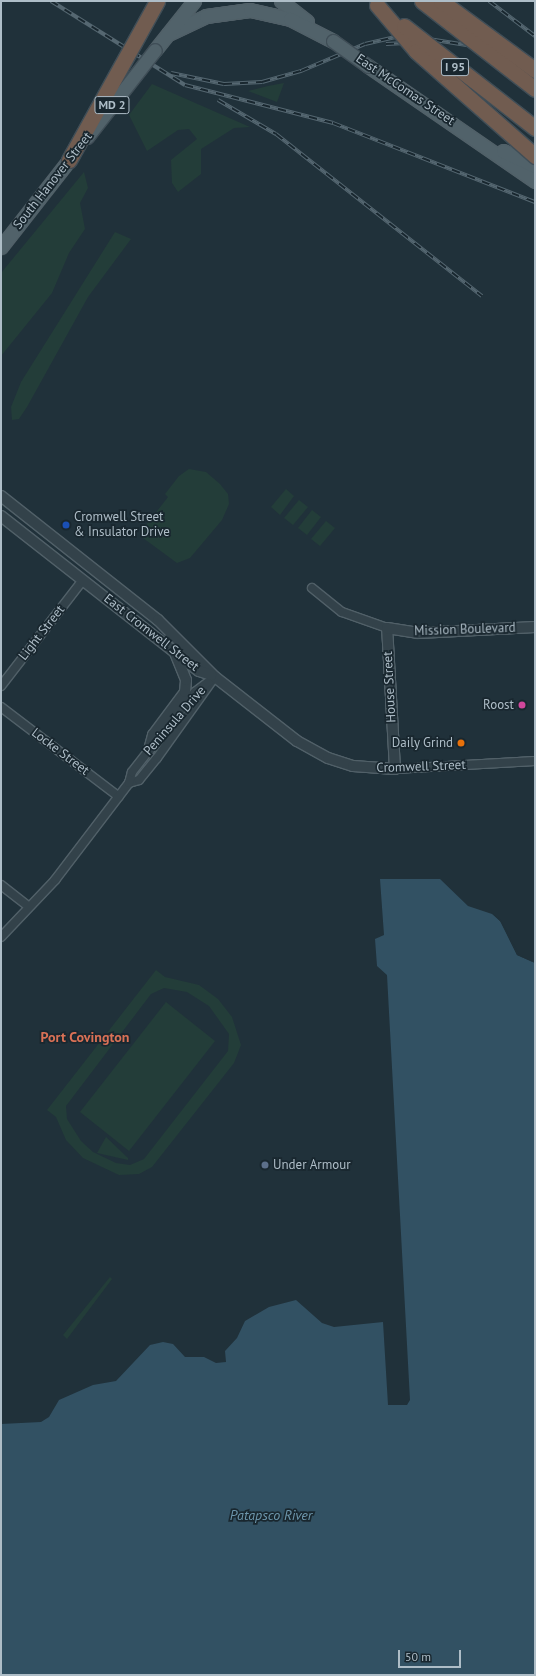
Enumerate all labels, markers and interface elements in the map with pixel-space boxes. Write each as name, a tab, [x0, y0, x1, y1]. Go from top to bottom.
street label: East McComas Street	[353, 51, 457, 129]
road number: I 95	[440, 57, 470, 77]
road number: MD 2	[94, 95, 130, 115]
street label: South Hanover Street	[10, 129, 96, 233]
place label: Cromwell Street & Insulator Drive	[74, 510, 170, 541]
marker: Cromwell Street & Insulator Drive	[61, 520, 71, 530]
street label: East Cromwell Street	[100, 591, 202, 675]
street label: Light Street	[16, 602, 68, 664]
street label: Mission Boulevard	[414, 620, 516, 640]
street label: House Street	[380, 651, 400, 723]
street label: Peninsula Drive	[141, 683, 209, 759]
place label: Roost	[483, 697, 514, 713]
marker: Roost	[517, 700, 527, 710]
street label: Locke Street	[28, 725, 92, 779]
place label: Daily Grind	[391, 735, 453, 751]
marker: Daily Grind	[456, 738, 466, 748]
street label: Cromwell Street	[376, 758, 466, 776]
district label: Port Covington	[41, 1029, 129, 1045]
place label: Under Armour	[273, 1157, 351, 1173]
marker: Under Armour	[260, 1160, 270, 1170]
water label: Patapsco River	[230, 1507, 312, 1523]
scale bar	[400, 1642, 463, 1668]
text: 50 m	[405, 1649, 431, 1664]

